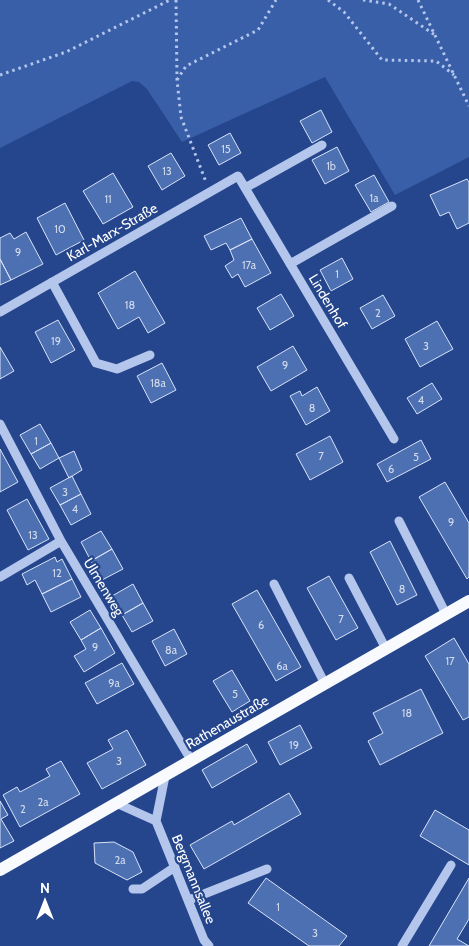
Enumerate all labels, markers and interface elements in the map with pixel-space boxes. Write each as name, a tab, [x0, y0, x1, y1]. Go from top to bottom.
house number: 15	[221, 142, 231, 156]
house number: 1b	[326, 159, 336, 173]
house number: 13	[162, 164, 172, 178]
house number: 1a	[370, 191, 379, 205]
house number: 11	[104, 192, 112, 206]
street label: Karl-Marx-Straße	[63, 199, 161, 265]
house number: 10	[54, 222, 66, 236]
house number: 9	[15, 245, 21, 259]
house number: 17a	[242, 258, 257, 272]
house number: 1	[335, 267, 339, 281]
street label: Lindenhof	[305, 270, 351, 332]
house number: 18	[125, 298, 135, 312]
house number: 2	[375, 306, 381, 320]
house number: 19	[51, 334, 61, 348]
house number: 3	[423, 339, 429, 353]
house number: 9	[282, 358, 288, 372]
house number: 18a	[150, 376, 166, 390]
house number: 4	[418, 393, 425, 407]
house number: 8	[309, 401, 315, 415]
house number: 1	[34, 434, 38, 448]
house number: 7	[318, 449, 324, 463]
house number: 5	[413, 450, 419, 464]
house number: 6	[388, 462, 394, 476]
house number: 3	[62, 485, 68, 499]
house number: 4	[72, 502, 79, 516]
house number: 9	[448, 515, 454, 529]
house number: 13	[28, 528, 38, 542]
street label: Ulmenweg	[80, 555, 129, 620]
house number: 12	[52, 566, 62, 580]
house number: 8	[399, 582, 405, 596]
house number: 7	[338, 612, 344, 626]
house number: 6	[258, 618, 264, 632]
house number: 9	[92, 640, 98, 654]
house number: 8a	[165, 643, 178, 657]
house number: 17	[445, 654, 455, 668]
house number: 6a	[276, 659, 288, 673]
house number: 9a	[108, 676, 120, 690]
house number: 5	[232, 687, 238, 701]
street label: Rathenaustraße	[182, 691, 272, 753]
house number: 18	[402, 706, 412, 720]
house number: 19	[289, 738, 299, 752]
house number: 3	[116, 754, 122, 768]
house number: 2a	[37, 795, 49, 809]
house number: 2	[20, 802, 26, 816]
street label: Bergmannsallee	[168, 832, 220, 926]
house number: 2a	[114, 853, 126, 867]
north arrow	[20, 876, 70, 926]
text: N	[40, 879, 50, 897]
house number: 1	[276, 900, 280, 914]
house number: 3	[312, 926, 318, 940]

